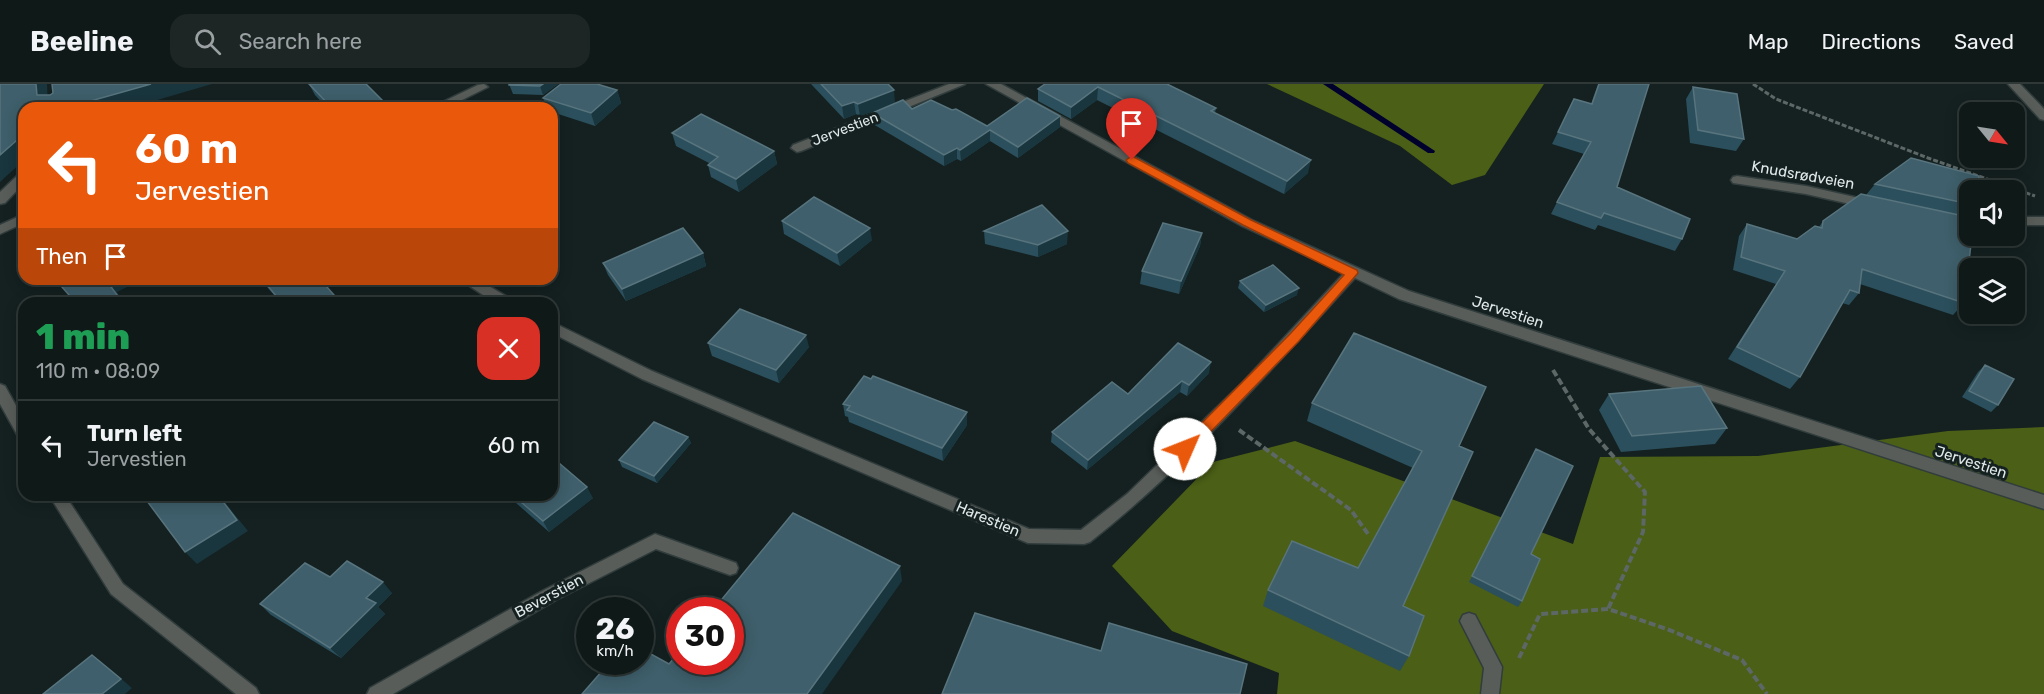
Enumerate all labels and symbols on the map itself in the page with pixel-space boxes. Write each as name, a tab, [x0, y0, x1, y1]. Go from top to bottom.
pin	[1106, 98, 1157, 160]
north arrow	[1959, 102, 2025, 168]
street label: Jervestien	[809, 109, 881, 149]
street label: Knudsrødveien	[1750, 157, 1856, 193]
street label: Jervestien	[1470, 292, 1546, 332]
position arrow	[1153, 417, 1217, 481]
street label: Jervestien	[1933, 442, 2009, 482]
street label: Harestien	[953, 498, 1023, 540]
street label: Beverstien	[512, 570, 586, 622]
speed limit sign: 30	[666, 597, 744, 675]

